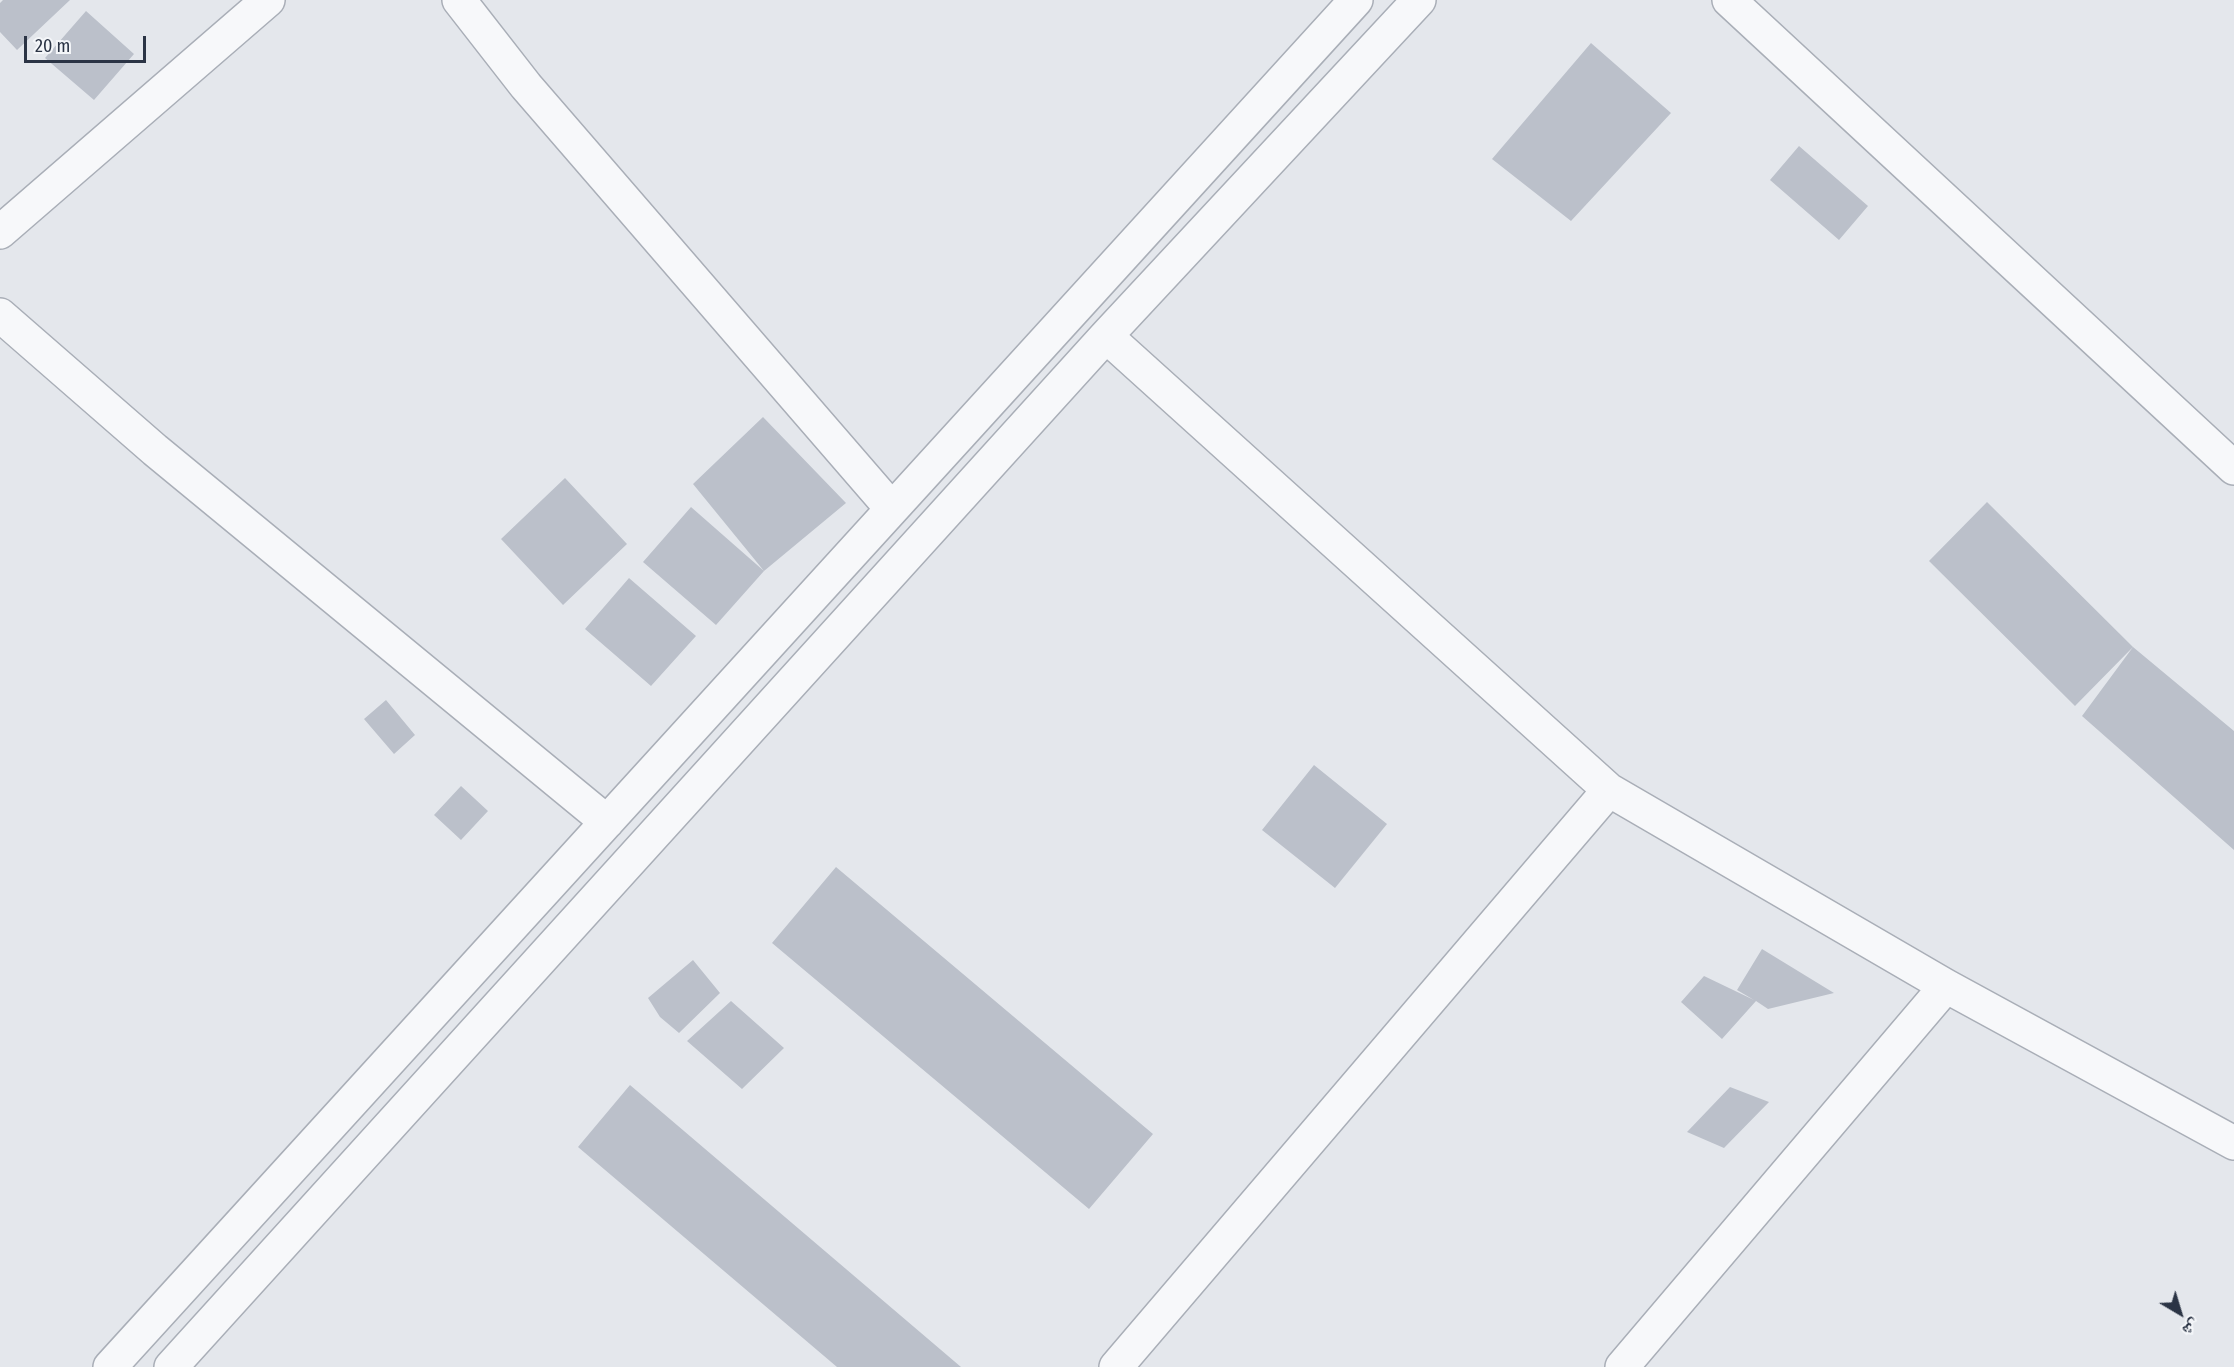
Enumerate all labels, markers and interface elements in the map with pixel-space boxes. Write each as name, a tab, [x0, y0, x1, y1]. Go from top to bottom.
scale bar	[27, 24, 148, 62]
text: 20 m	[35, 35, 70, 57]
north arrow	[2150, 1283, 2210, 1343]
text: ش	[2179, 1315, 2204, 1340]

